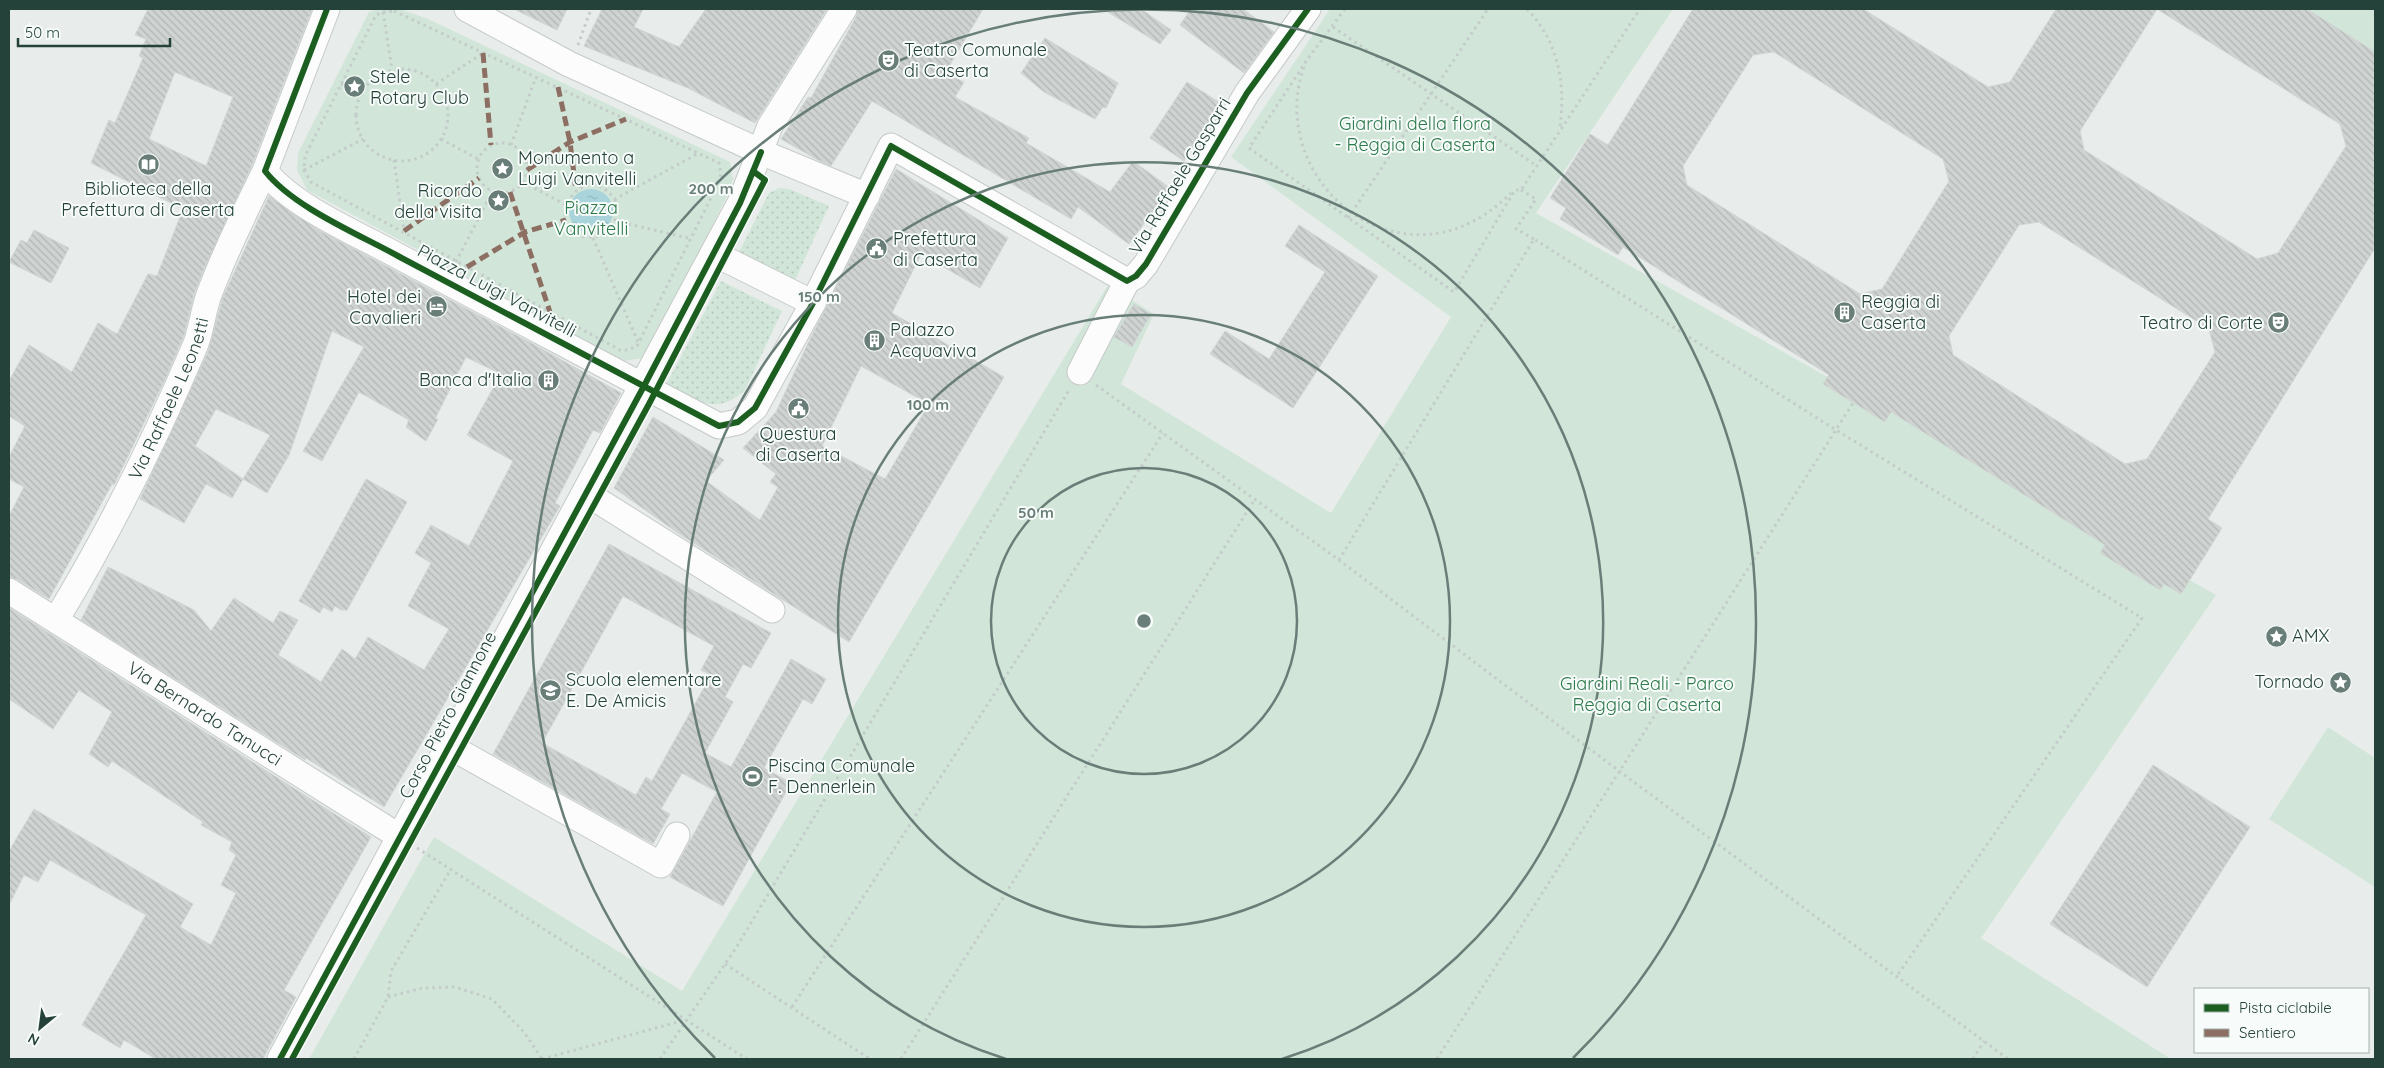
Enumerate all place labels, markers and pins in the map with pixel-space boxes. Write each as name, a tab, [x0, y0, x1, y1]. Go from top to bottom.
place label: Teatro Comunale di Caserta	[904, 38, 1047, 82]
theatre icon: Teatro Comunale di Caserta	[876, 48, 900, 72]
place label: Stele Rotary Club	[370, 65, 469, 109]
place icon: Stele Rotary Club	[342, 75, 366, 99]
place label: Monumento a Luigi Vanvitelli	[518, 146, 636, 190]
library icon: Biblioteca della Prefettura di Caserta	[136, 152, 160, 176]
place icon: Monumento a Luigi Vanvitelli	[490, 156, 514, 180]
place label: Biblioteca della Prefettura di Caserta	[61, 177, 235, 221]
place label: Ricordo della visita	[394, 179, 482, 223]
place icon: Ricordo della visita	[486, 189, 510, 213]
place label: Prefettura di Caserta	[893, 227, 978, 271]
public building icon: Prefettura di Caserta	[865, 237, 889, 261]
place label: Hotel dei Cavalieri	[347, 285, 421, 329]
place label: Reggia di Caserta	[1861, 290, 1940, 334]
hotel icon: Hotel dei Cavalieri	[425, 295, 449, 319]
building icon: Reggia di Caserta	[1833, 300, 1857, 324]
place label: Teatro di Corte	[2139, 311, 2263, 334]
theatre icon: Teatro di Corte	[2267, 311, 2291, 335]
place label: Palazzo Acquaviva	[890, 318, 977, 362]
building icon: Palazzo Acquaviva	[862, 328, 886, 352]
place label: Banca d'Italia	[419, 368, 532, 391]
building icon: Banca d'Italia	[536, 368, 560, 392]
public building icon: Questura di Caserta	[786, 397, 810, 421]
place label: Questura di Caserta	[756, 422, 840, 466]
centre of rings	[1135, 612, 1153, 630]
place icon: AMX	[2264, 624, 2288, 648]
place label: AMX	[2292, 624, 2330, 647]
place label: Scuola elementare E. De Amicis	[566, 668, 722, 712]
place label: Tornado	[2254, 670, 2324, 693]
place icon: Tornado	[2328, 670, 2352, 694]
school or university icon: Scuola elementare E. De Amicis	[538, 678, 562, 702]
place label: Piscina Comunale F. Dennerlein	[768, 754, 915, 798]
sports icon: Piscina Comunale F. Dennerlein	[740, 764, 764, 788]

